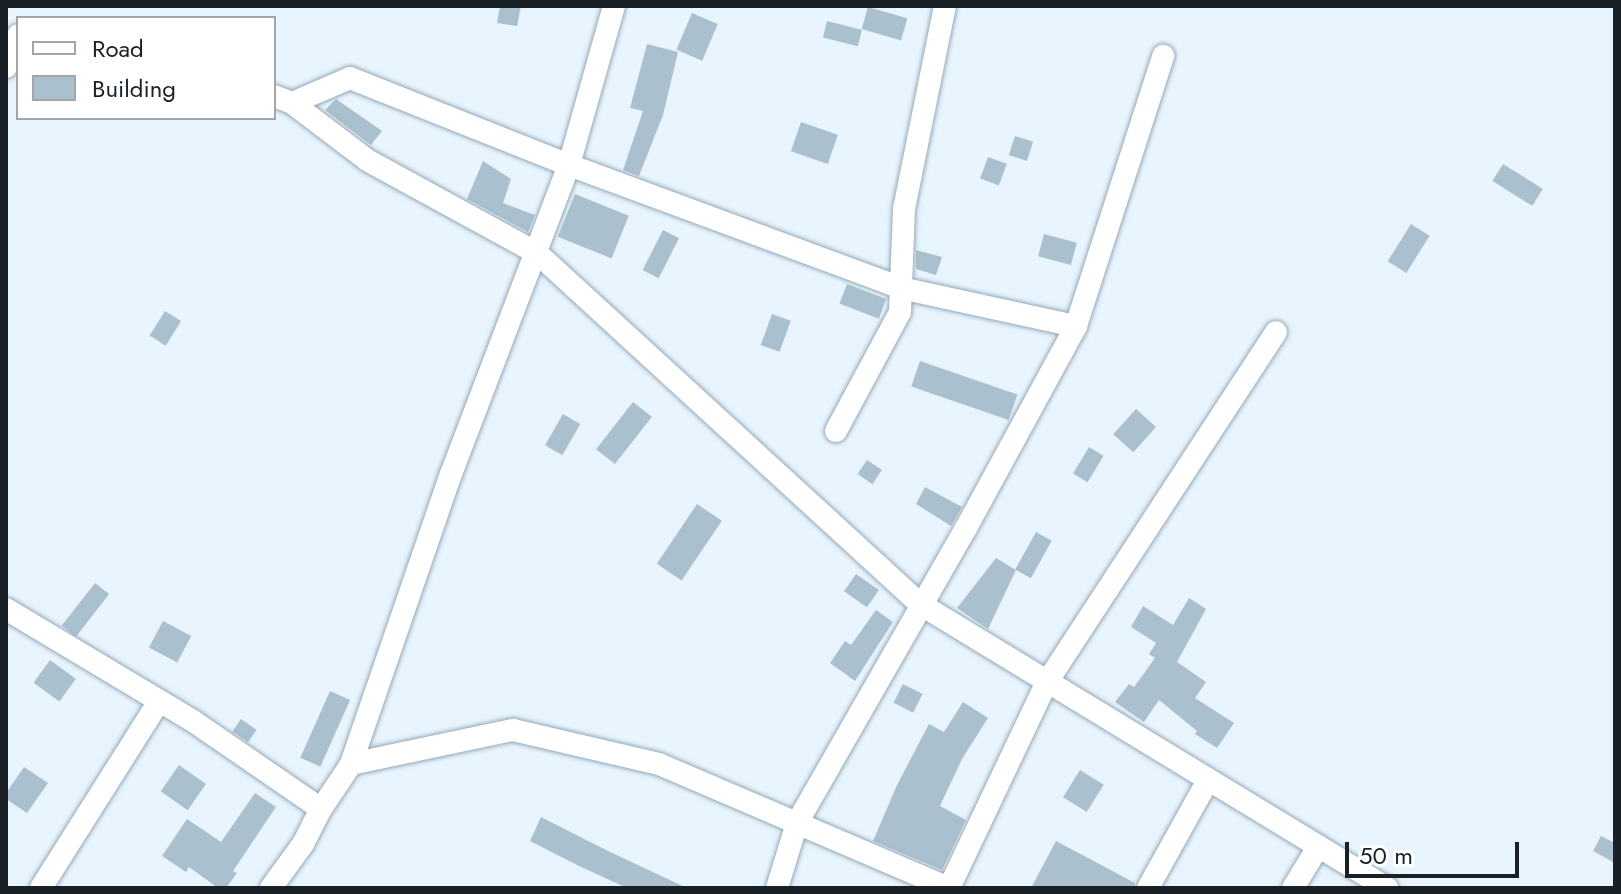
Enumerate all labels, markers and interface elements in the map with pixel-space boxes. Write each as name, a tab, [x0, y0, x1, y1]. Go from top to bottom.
legend	[16, 16, 276, 120]
text: Road	[92, 31, 144, 66]
text: Building	[92, 71, 176, 106]
scale bar	[1349, 826, 1523, 876]
text: 50 m	[1359, 838, 1413, 873]

